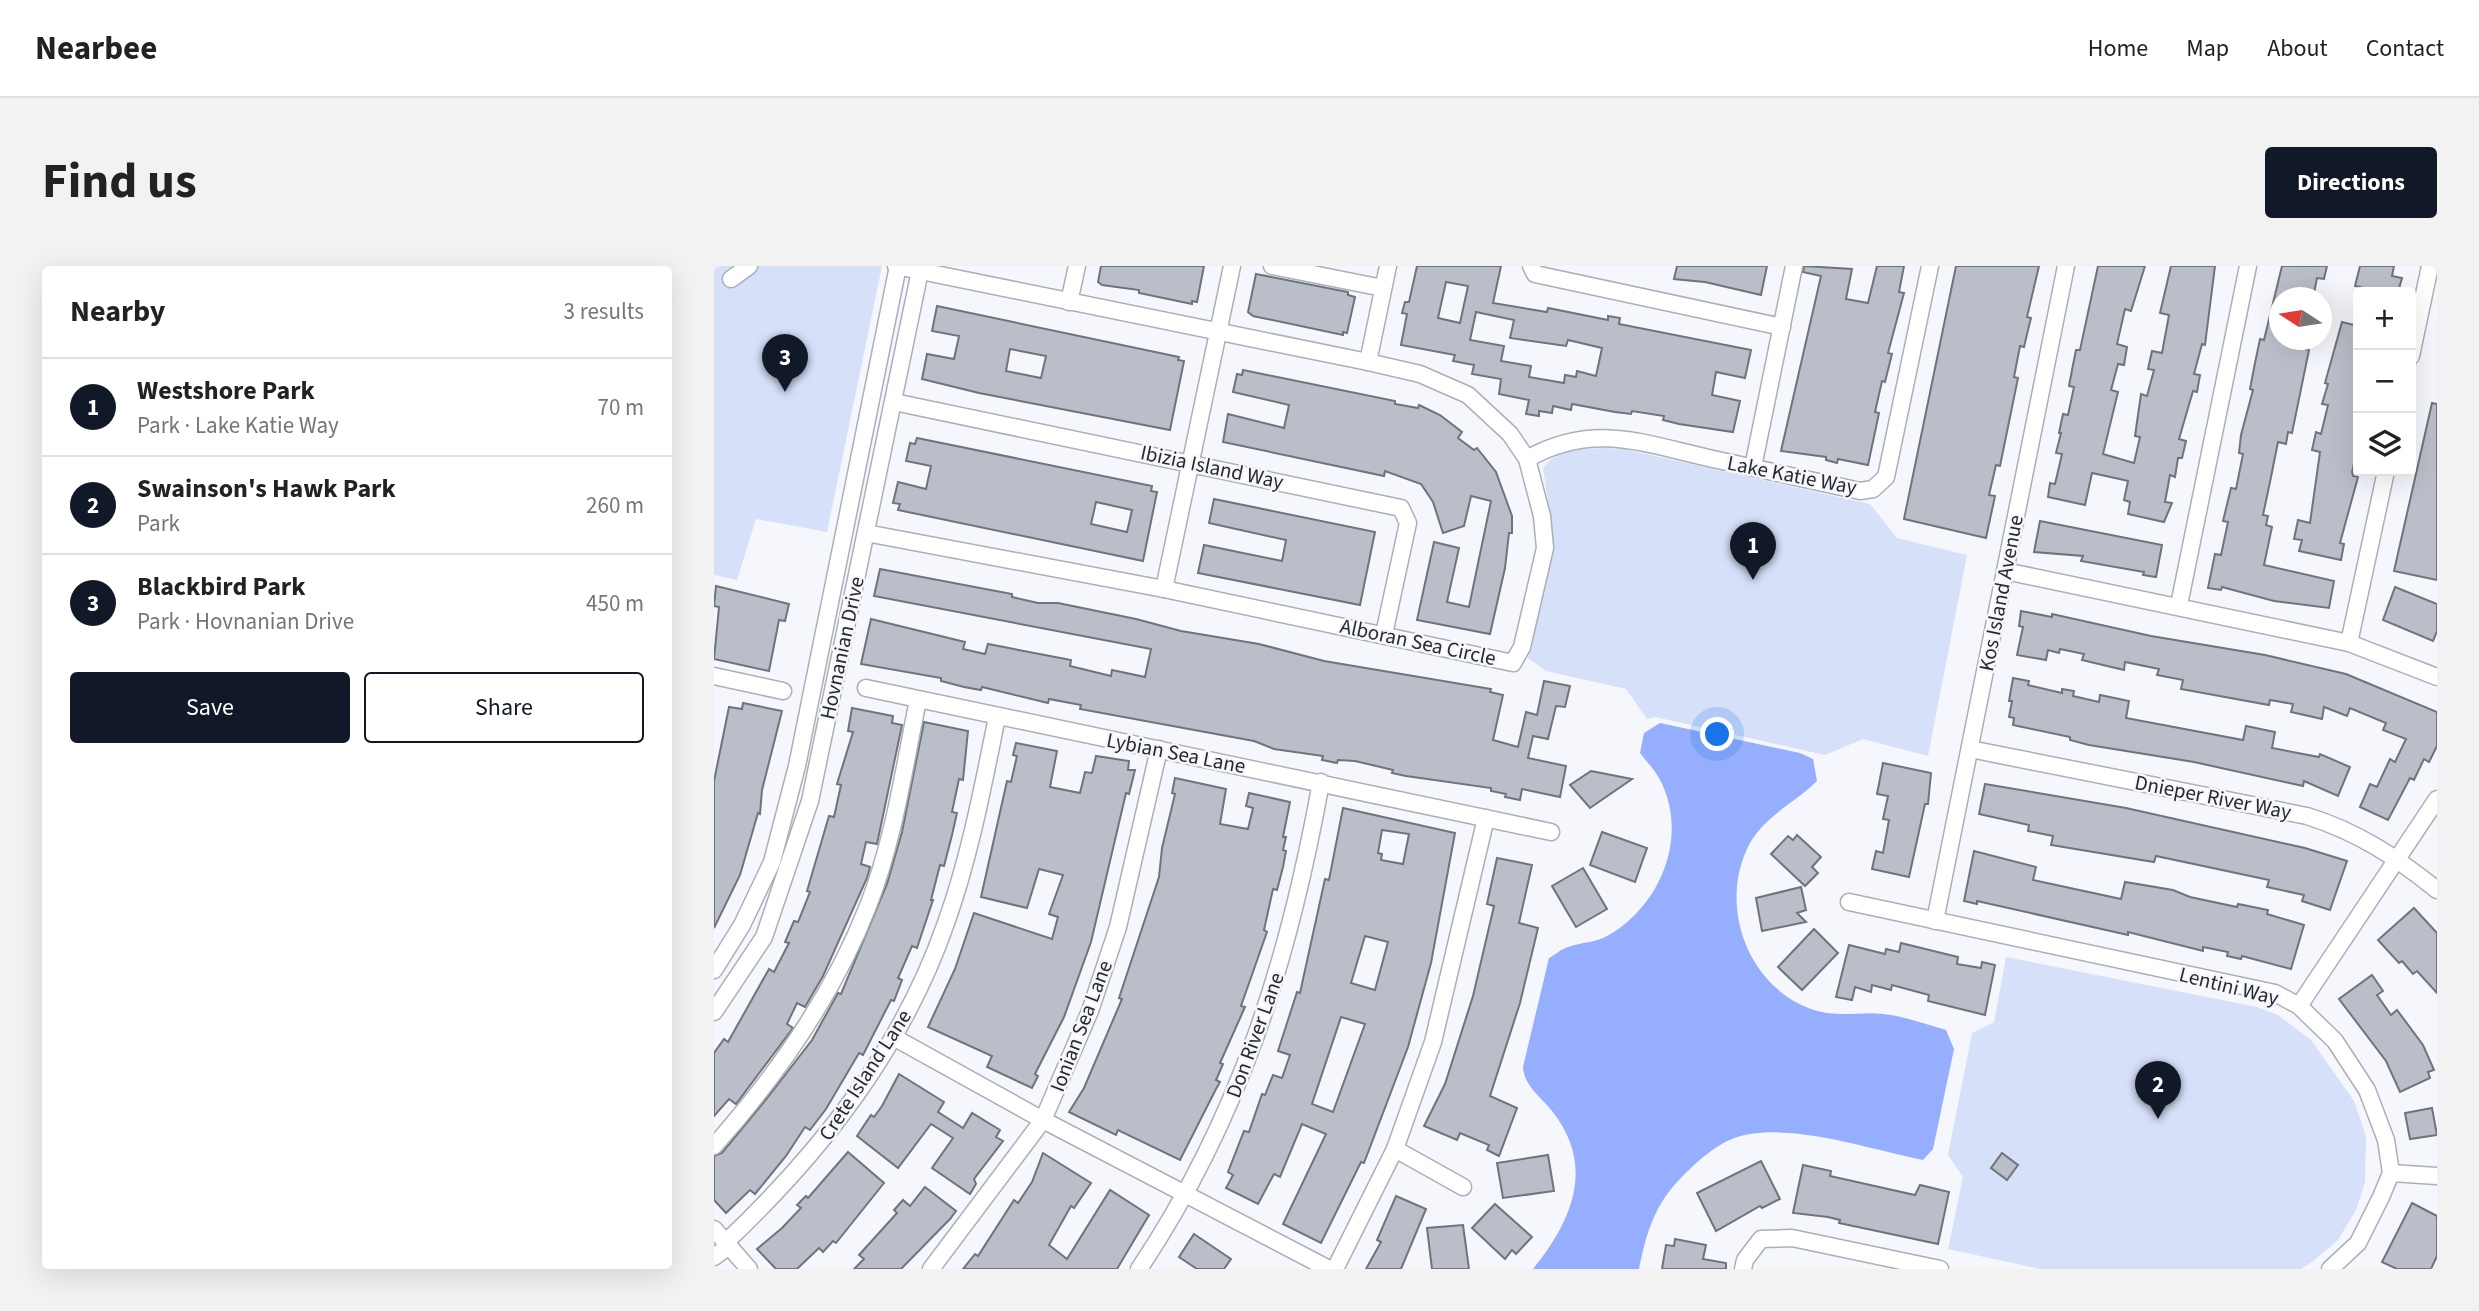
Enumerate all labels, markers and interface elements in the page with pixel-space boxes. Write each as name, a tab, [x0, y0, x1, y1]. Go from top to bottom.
text: Nearbee	[35, 25, 157, 72]
text: Home	[2088, 31, 2148, 66]
text: Map	[2186, 31, 2229, 66]
text: About	[2267, 31, 2328, 66]
text: Contact	[2366, 31, 2444, 66]
text: Find us	[42, 147, 197, 217]
button: Directions	[2265, 147, 2437, 218]
north arrow	[2269, 287, 2332, 350]
map controls	[2353, 287, 2416, 476]
button: +	[2353, 287, 2416, 350]
text: Nearby	[70, 290, 165, 333]
text: 3 results	[564, 295, 644, 328]
pin: 3	[762, 334, 808, 392]
button: −	[2353, 350, 2416, 413]
text: Westshore Park	[137, 372, 315, 409]
text: 1	[87, 391, 99, 424]
text: 70 m	[597, 391, 644, 424]
text: Park · Lake Katie Way	[137, 409, 339, 442]
button: layers	[2353, 413, 2416, 476]
street label: Ibizia Island Way	[1138, 437, 1286, 497]
street label: Lake Katie Way	[1725, 448, 1859, 502]
text: Swainson's Hawk Park	[137, 470, 396, 507]
text: 2	[87, 489, 99, 522]
text: 260 m	[586, 489, 644, 522]
text: Park	[137, 507, 180, 540]
street label: Kos Island Avenue	[1971, 512, 2031, 674]
pin: 1	[1730, 522, 1776, 580]
text: Blackbird Park	[137, 568, 305, 605]
street label: Hovnanian Drive	[812, 574, 872, 722]
text: 3	[87, 587, 99, 620]
text: 450 m	[586, 587, 644, 620]
text: Park · Hovnanian Drive	[137, 605, 354, 638]
street label: Alboran Sea Circle	[1337, 611, 1499, 673]
button: Save	[70, 672, 350, 743]
button: Share	[364, 672, 644, 743]
your location	[1700, 717, 1734, 751]
street label: Lybian Sea Lane	[1104, 725, 1248, 781]
street label: Dnieper River Way	[2132, 767, 2294, 827]
street label: Ionian Sea Lane	[1042, 956, 1120, 1096]
street label: Lentini Way	[2176, 959, 2282, 1013]
street label: Don River Lane	[1218, 968, 1292, 1102]
street label: Crete Island Lane	[811, 1004, 919, 1146]
pin: 2	[2135, 1061, 2181, 1119]

